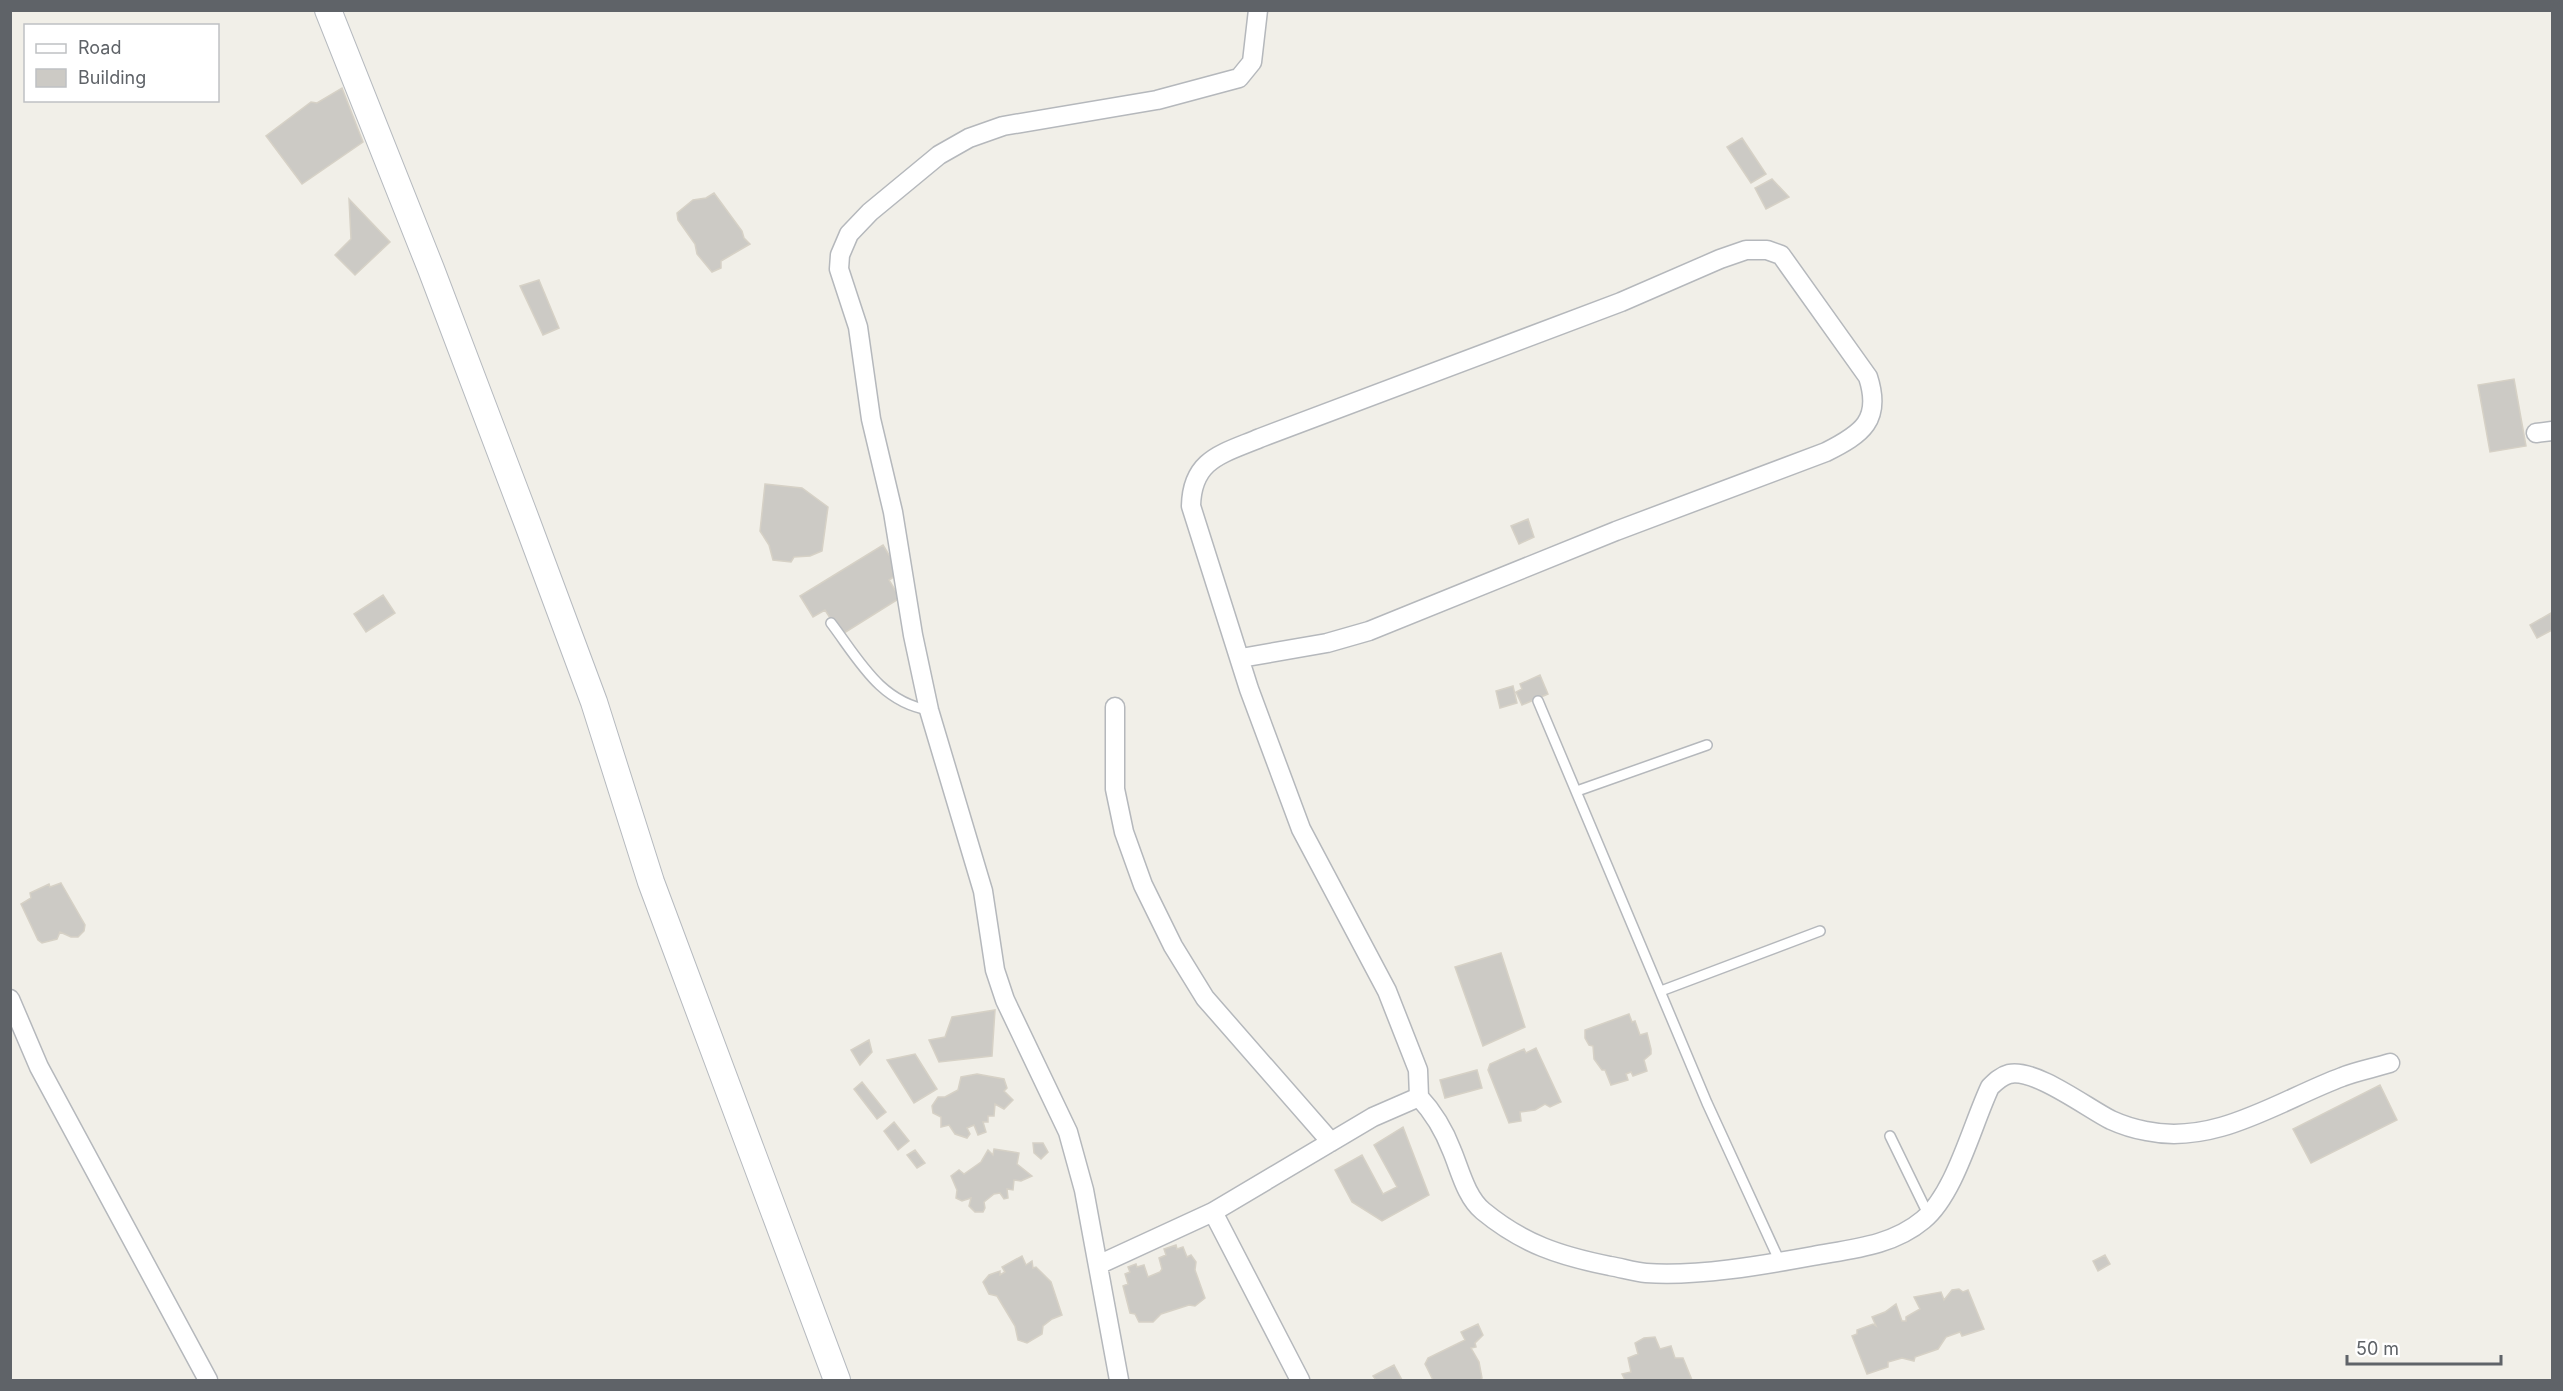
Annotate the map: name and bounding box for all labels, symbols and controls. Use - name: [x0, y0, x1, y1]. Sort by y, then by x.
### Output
- legend: [24, 24, 219, 102]
- text: Road: [78, 37, 121, 58]
- text: Building: [78, 67, 146, 88]
- scale bar: [2347, 1328, 2502, 1366]
- text: 50 m: [2356, 1338, 2399, 1359]

